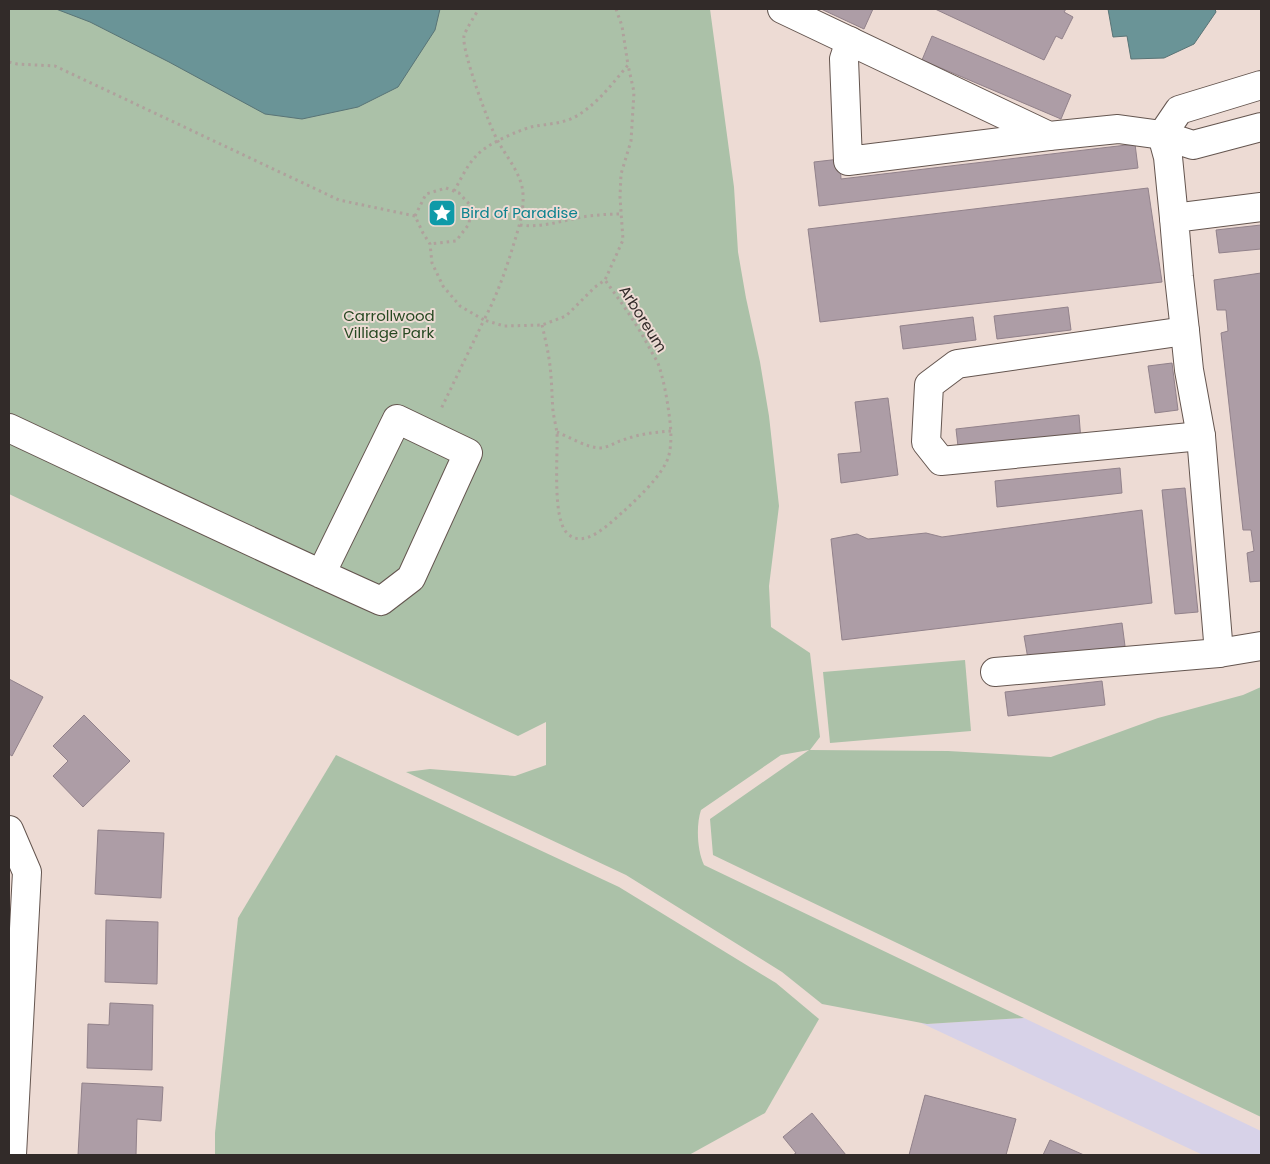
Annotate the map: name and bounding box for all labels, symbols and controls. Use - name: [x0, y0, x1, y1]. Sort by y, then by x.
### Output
- place icon: Bird of Paradise: [427, 198, 457, 228]
- place label: Bird of Paradise: [461, 202, 578, 223]
- street label: Arboreum: [615, 281, 672, 356]
- park label: Carrollwood Villiage Park: [343, 305, 435, 343]

